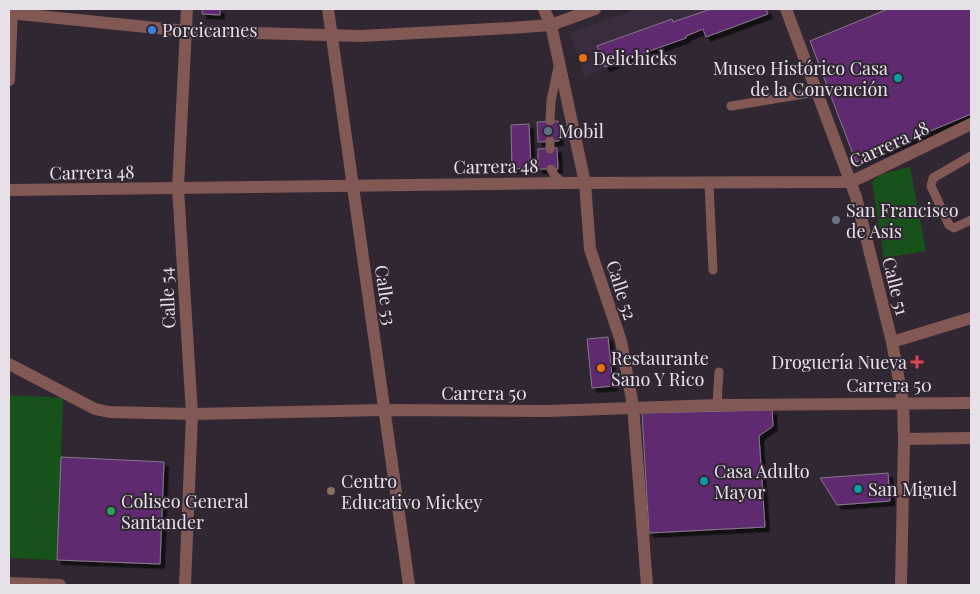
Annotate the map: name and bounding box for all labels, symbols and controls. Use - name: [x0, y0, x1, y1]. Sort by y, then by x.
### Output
- place label: Porcicarnes: [162, 18, 258, 42]
- marker: Porcicarnes: [146, 24, 158, 36]
- place label: Delichicks: [593, 46, 677, 70]
- marker: Delichicks: [577, 52, 589, 64]
- place label: Museo Histórico Casa de la Convención: [713, 56, 888, 101]
- marker: Museo Histórico Casa de la Convención: [892, 72, 904, 84]
- street label: Carrera 48: [845, 115, 933, 173]
- place label: Mobil: [558, 119, 604, 143]
- marker: Mobil: [542, 125, 554, 137]
- street label: Carrera 48: [453, 153, 539, 179]
- street label: Carrera 48: [49, 159, 135, 185]
- place label: San Francisco de Asis: [846, 198, 959, 243]
- marker: San Francisco de Asis: [830, 214, 842, 226]
- street label: Calle 51: [877, 254, 915, 318]
- street label: Calle 52: [601, 257, 643, 323]
- street label: Calle 53: [370, 263, 402, 327]
- street label: Calle 54: [153, 267, 181, 329]
- place label: Restaurante Sano Y Rico: [611, 346, 709, 391]
- place label: Droguería Nueva: [771, 350, 907, 374]
- marker: Droguería Nueva: [911, 356, 923, 368]
- marker: Restaurante Sano Y Rico: [595, 362, 607, 374]
- street label: Carrera 50: [846, 373, 932, 397]
- street label: Carrera 50: [441, 381, 527, 405]
- place label: Casa Adulto Mayor: [714, 459, 810, 504]
- place label: Centro Educativo Mickey: [341, 469, 482, 514]
- marker: Casa Adulto Mayor: [698, 475, 710, 487]
- place label: San Miguel: [868, 477, 957, 501]
- marker: San Miguel: [852, 483, 864, 495]
- marker: Centro Educativo Mickey: [325, 485, 337, 497]
- place label: Coliseo General Santander: [121, 489, 249, 534]
- marker: Coliseo General Santander: [105, 505, 117, 517]

